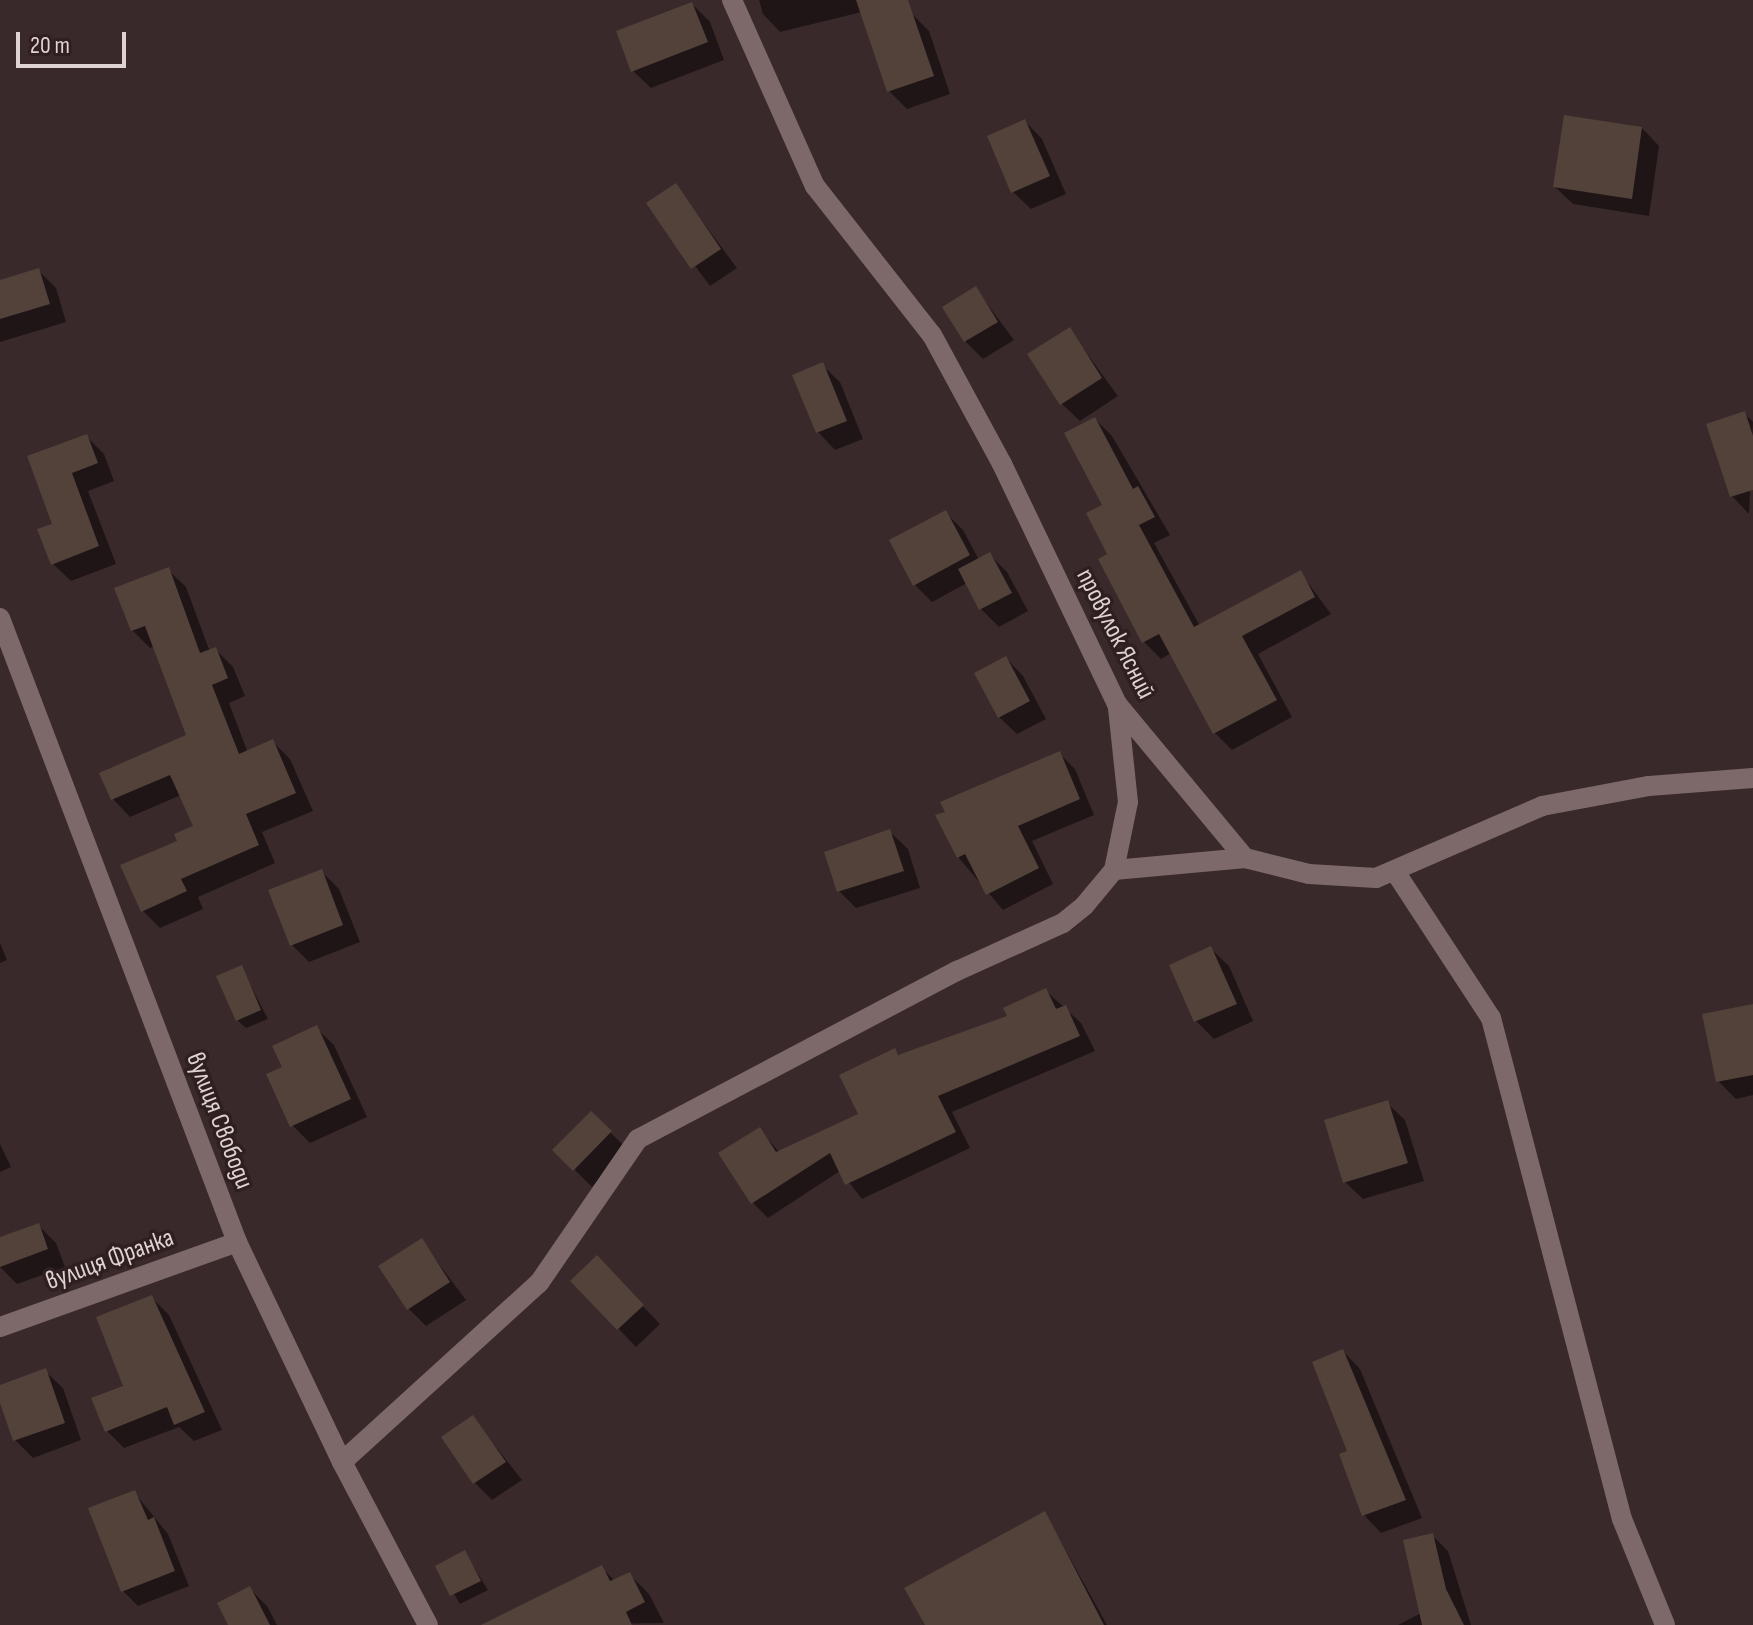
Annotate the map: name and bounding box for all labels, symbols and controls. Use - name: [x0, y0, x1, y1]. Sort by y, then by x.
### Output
- scale bar: [20, 16, 130, 66]
- text: 20 m: [30, 31, 70, 60]
- street label: провулок Ясний: [1069, 564, 1161, 704]
- street label: вулиця Свободи: [179, 1049, 259, 1193]
- street label: вулиця Франка: [42, 1222, 178, 1298]

